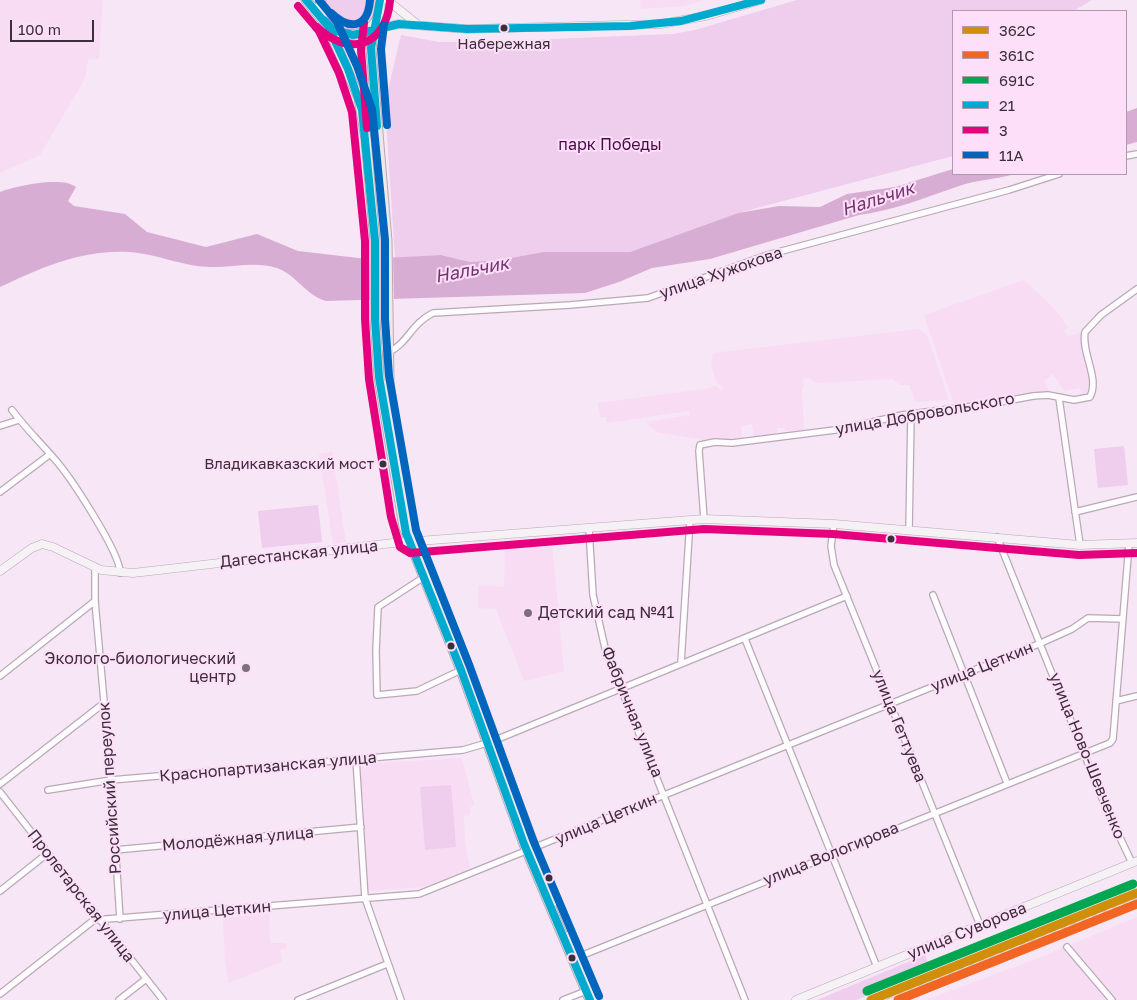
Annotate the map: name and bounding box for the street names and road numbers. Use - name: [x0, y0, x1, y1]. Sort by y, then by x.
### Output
- street label: улица Хужокова: [657, 243, 785, 303]
- street label: улица Добровольского: [834, 389, 1016, 439]
- street label: Дагестанская улица: [219, 536, 379, 572]
- street label: улица Цеткин: [928, 638, 1036, 696]
- street label: Фабричная улица: [597, 644, 667, 780]
- street label: улица Геттуева: [868, 667, 930, 785]
- street label: улица Ново-Шевченко: [1045, 670, 1129, 842]
- street label: Российский переулок: [94, 701, 126, 875]
- street label: Краснопартизанская улица: [159, 748, 377, 786]
- street label: улица Цеткин: [552, 789, 660, 849]
- street label: улица Вологирова: [760, 818, 902, 890]
- street label: Молодёжная улица: [161, 823, 315, 855]
- street label: Пролетарская улица: [23, 826, 139, 966]
- street label: улица Цеткин: [162, 897, 272, 925]
- street label: улица Суворова: [905, 898, 1029, 964]

